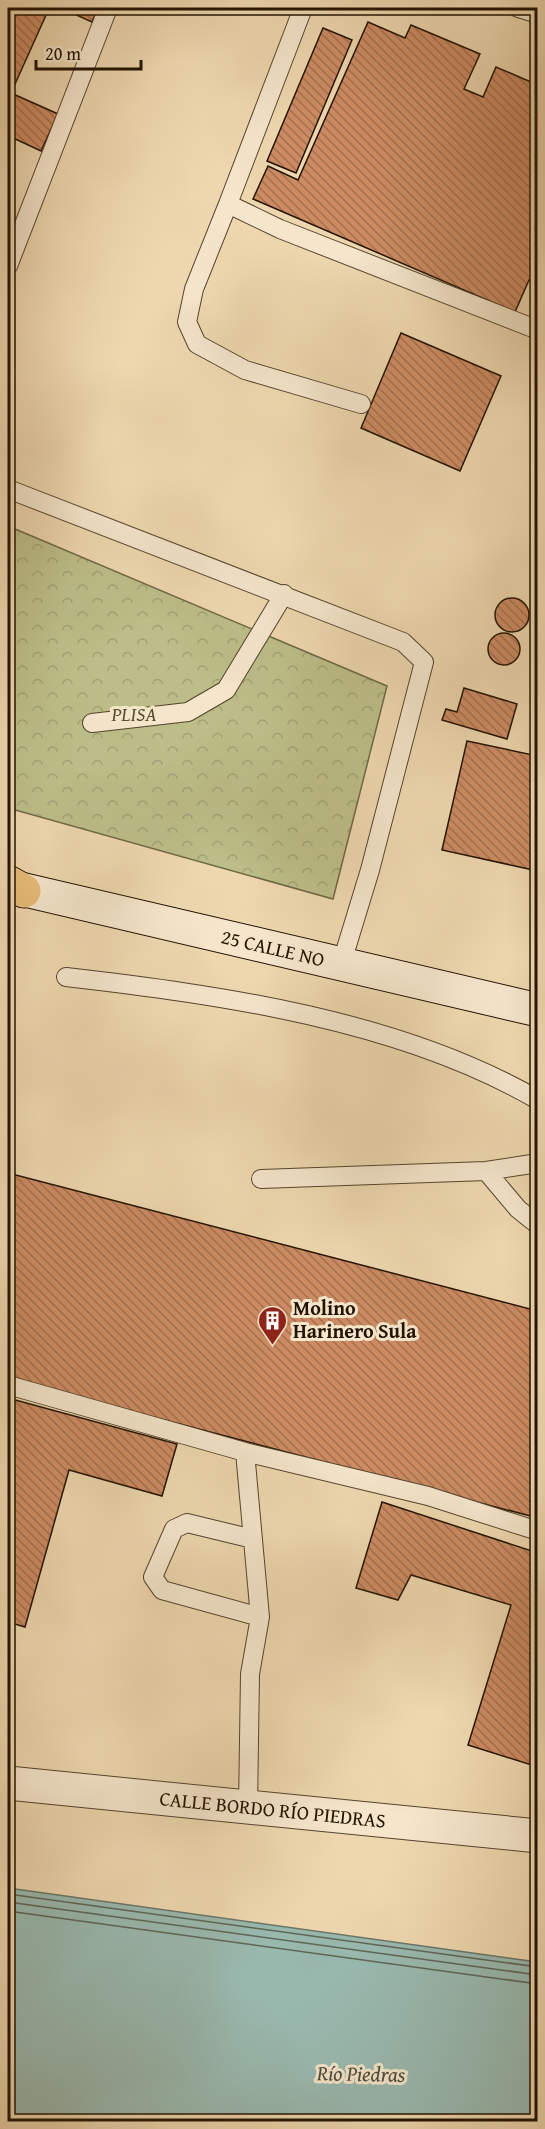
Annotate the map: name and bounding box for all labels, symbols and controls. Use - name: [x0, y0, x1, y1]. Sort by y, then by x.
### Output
- scale bar: [36, 33, 141, 71]
- text: 20 m: [45, 40, 81, 67]
- park label: PLISA: [110, 699, 157, 728]
- street label: 25 CALLE NO: [218, 921, 328, 974]
- place label: Molino Harinero Sula: [293, 1293, 417, 1345]
- building icon: Molino Harinero Sula: [256, 1304, 288, 1346]
- street label: CALLE BORDO RÍO PIEDRAS: [158, 1783, 387, 1835]
- water label: Río Piedras: [315, 2057, 406, 2090]

